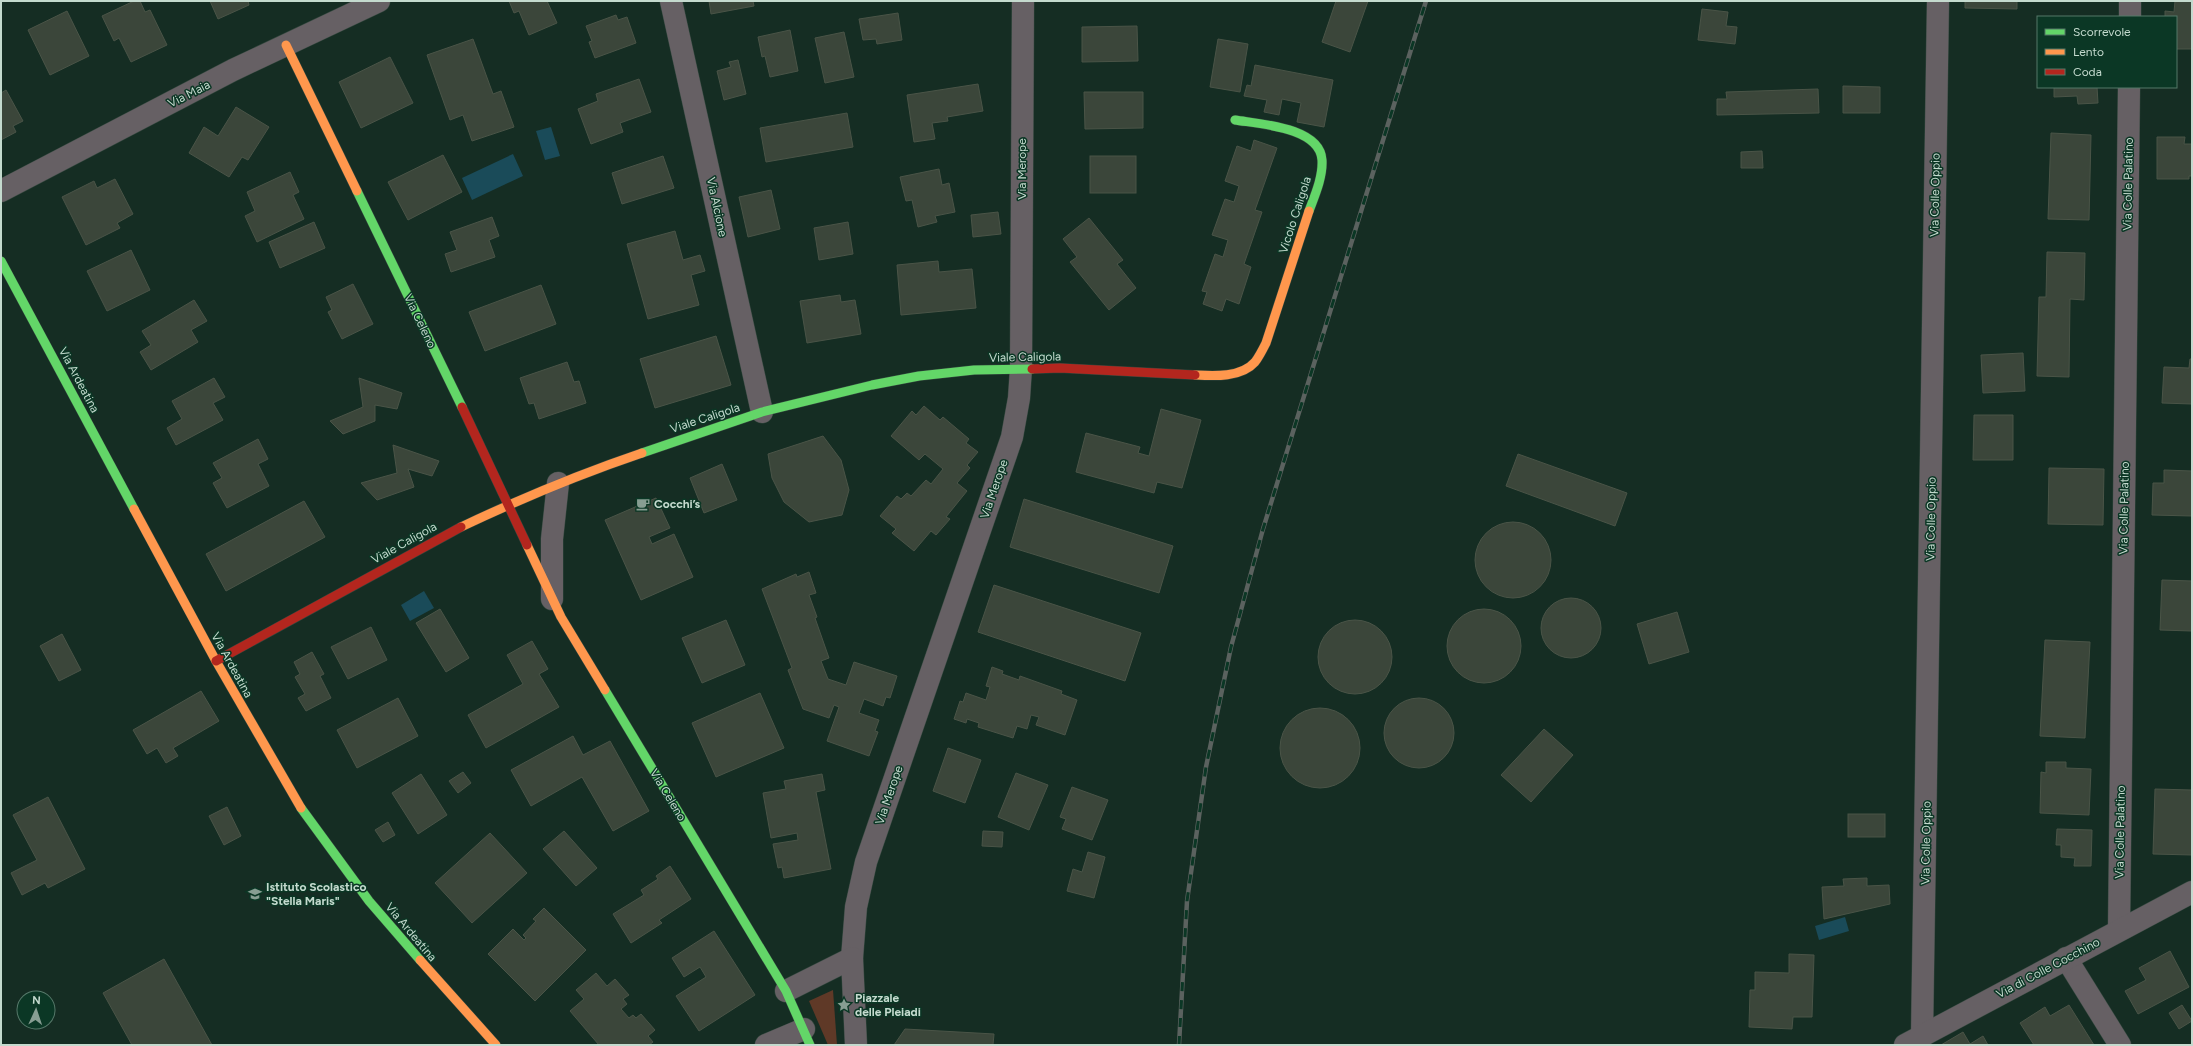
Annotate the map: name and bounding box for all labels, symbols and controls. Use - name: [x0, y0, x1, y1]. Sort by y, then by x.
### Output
- legend: [2037, 16, 2177, 88]
- text: Scorrevole: [2073, 25, 2131, 39]
- text: Lento: [2073, 45, 2104, 59]
- text: Coda: [2073, 65, 2102, 79]
- street label: Via Maia: [166, 77, 212, 111]
- street label: Via Colle Palatino: [2120, 137, 2136, 231]
- street label: Via Merope: [1015, 138, 1029, 200]
- street label: Via Colle Oppio: [1927, 153, 1943, 237]
- street label: Vicolo Caligola: [1276, 175, 1314, 255]
- street label: Via Alcione: [704, 176, 730, 238]
- street label: Via Celeno: [401, 292, 439, 350]
- street label: Via Ardeatina: [56, 345, 102, 415]
- street label: Viale Caligola: [989, 349, 1061, 365]
- street label: Viale Caligola: [668, 400, 742, 436]
- street label: Via Merope: [977, 457, 1011, 520]
- street label: Via Colle Palatino: [2116, 461, 2132, 555]
- street label: Via Colle Oppio: [1923, 477, 1939, 561]
- cafe icon: Cocchi’s: [635, 496, 651, 512]
- place label: Cocchi’s: [654, 497, 700, 511]
- street label: Viale Caligola: [369, 519, 439, 567]
- street label: Via Ardeatina: [208, 630, 256, 700]
- street label: Via Merope: [872, 763, 906, 826]
- street label: Via Celeno: [647, 766, 689, 824]
- street label: Via Colle Palatino: [2112, 785, 2128, 879]
- street label: Via Colle Oppio: [1918, 801, 1934, 885]
- place label: Istituto Scolastico "Stella Maris": [266, 880, 366, 908]
- school or university icon: Istituto Scolastico "Stella Maris": [247, 886, 263, 902]
- street label: Via Ardeatina: [382, 900, 440, 964]
- street label: Via di Colle Cocchino: [1994, 935, 2102, 1001]
- north arrow: [16, 990, 56, 1030]
- place label: Piazzale delle Pleiadi: [855, 991, 921, 1019]
- text: N: [32, 994, 41, 1007]
- place icon: Piazzale delle Pleiadi: [836, 997, 852, 1013]

